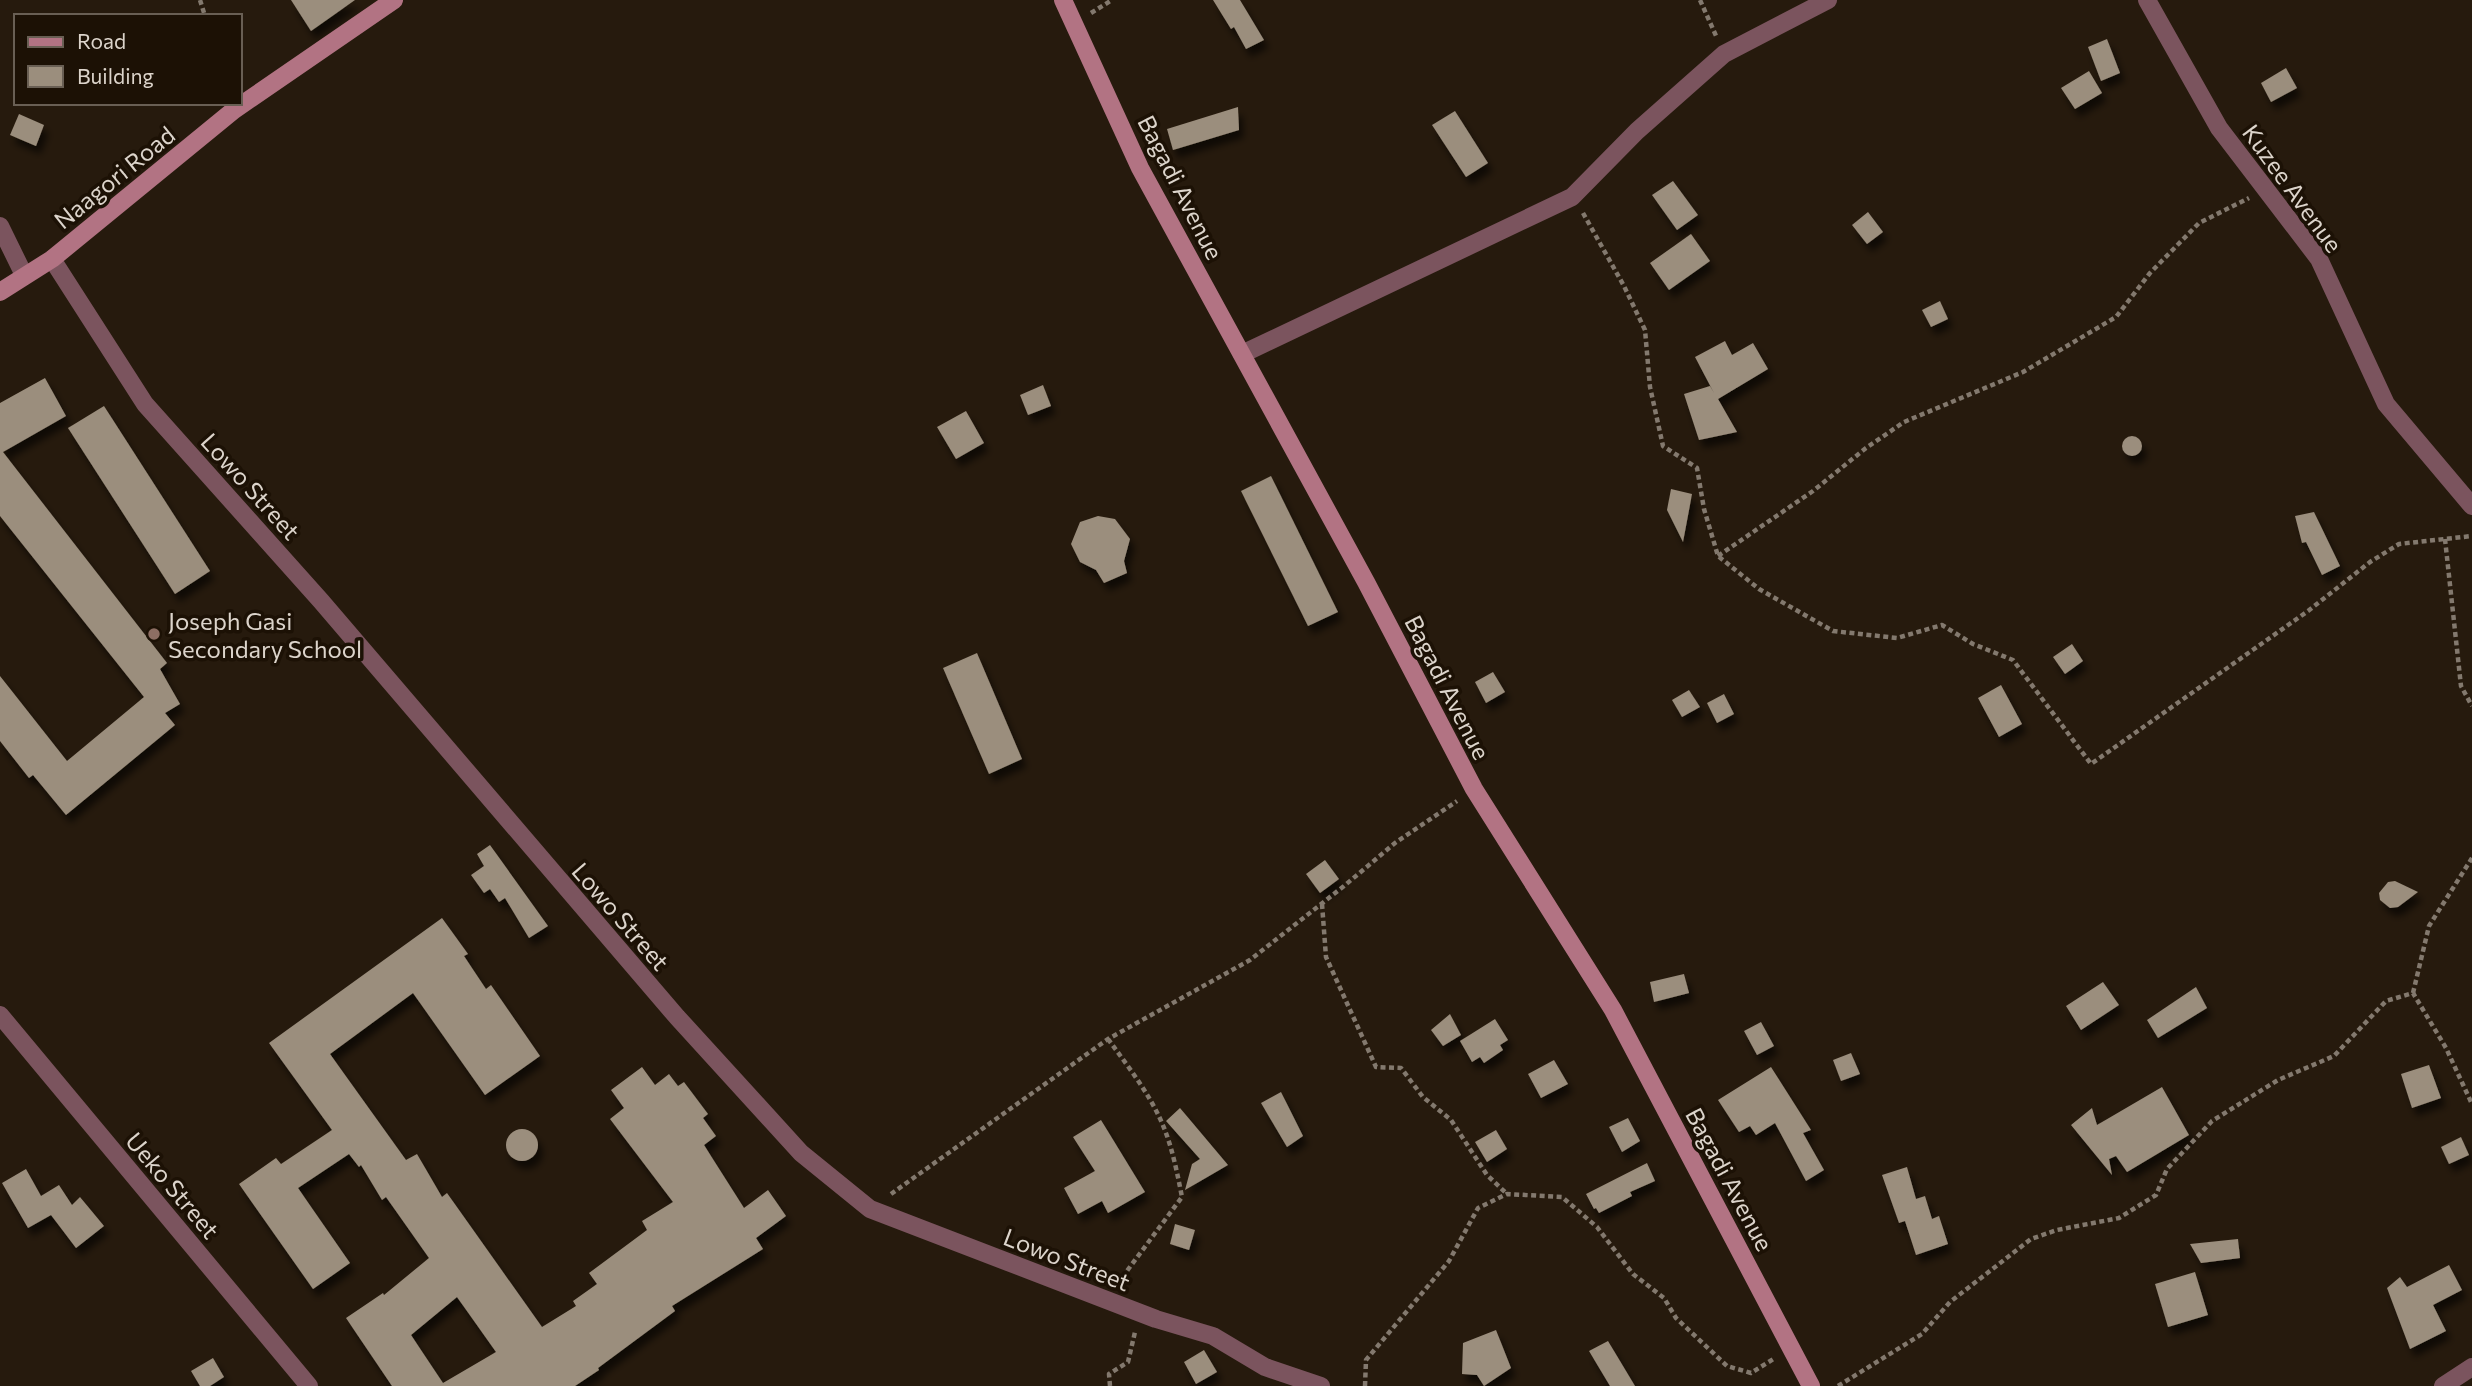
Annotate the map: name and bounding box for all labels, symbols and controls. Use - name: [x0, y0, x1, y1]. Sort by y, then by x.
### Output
- legend: [14, 14, 242, 105]
- text: Road: [77, 28, 126, 53]
- text: Building: [77, 63, 154, 88]
- street label: Bagadi Avenue: [1132, 110, 1230, 264]
- street label: Kuzee Avenue: [2237, 118, 2349, 258]
- street label: Naagori Road: [48, 120, 180, 234]
- street label: Lowo Street: [196, 427, 306, 545]
- place label: Joseph Gasi Secondary School: [168, 606, 362, 663]
- street label: Bagadi Avenue: [1399, 610, 1497, 764]
- marker: Joseph Gasi Secondary School: [146, 626, 162, 642]
- street label: Lowo Street: [566, 856, 676, 976]
- street label: Bagadi Avenue: [1680, 1102, 1780, 1256]
- street label: Ueko Street: [120, 1126, 226, 1244]
- street label: Lowo Street: [1000, 1222, 1135, 1296]

